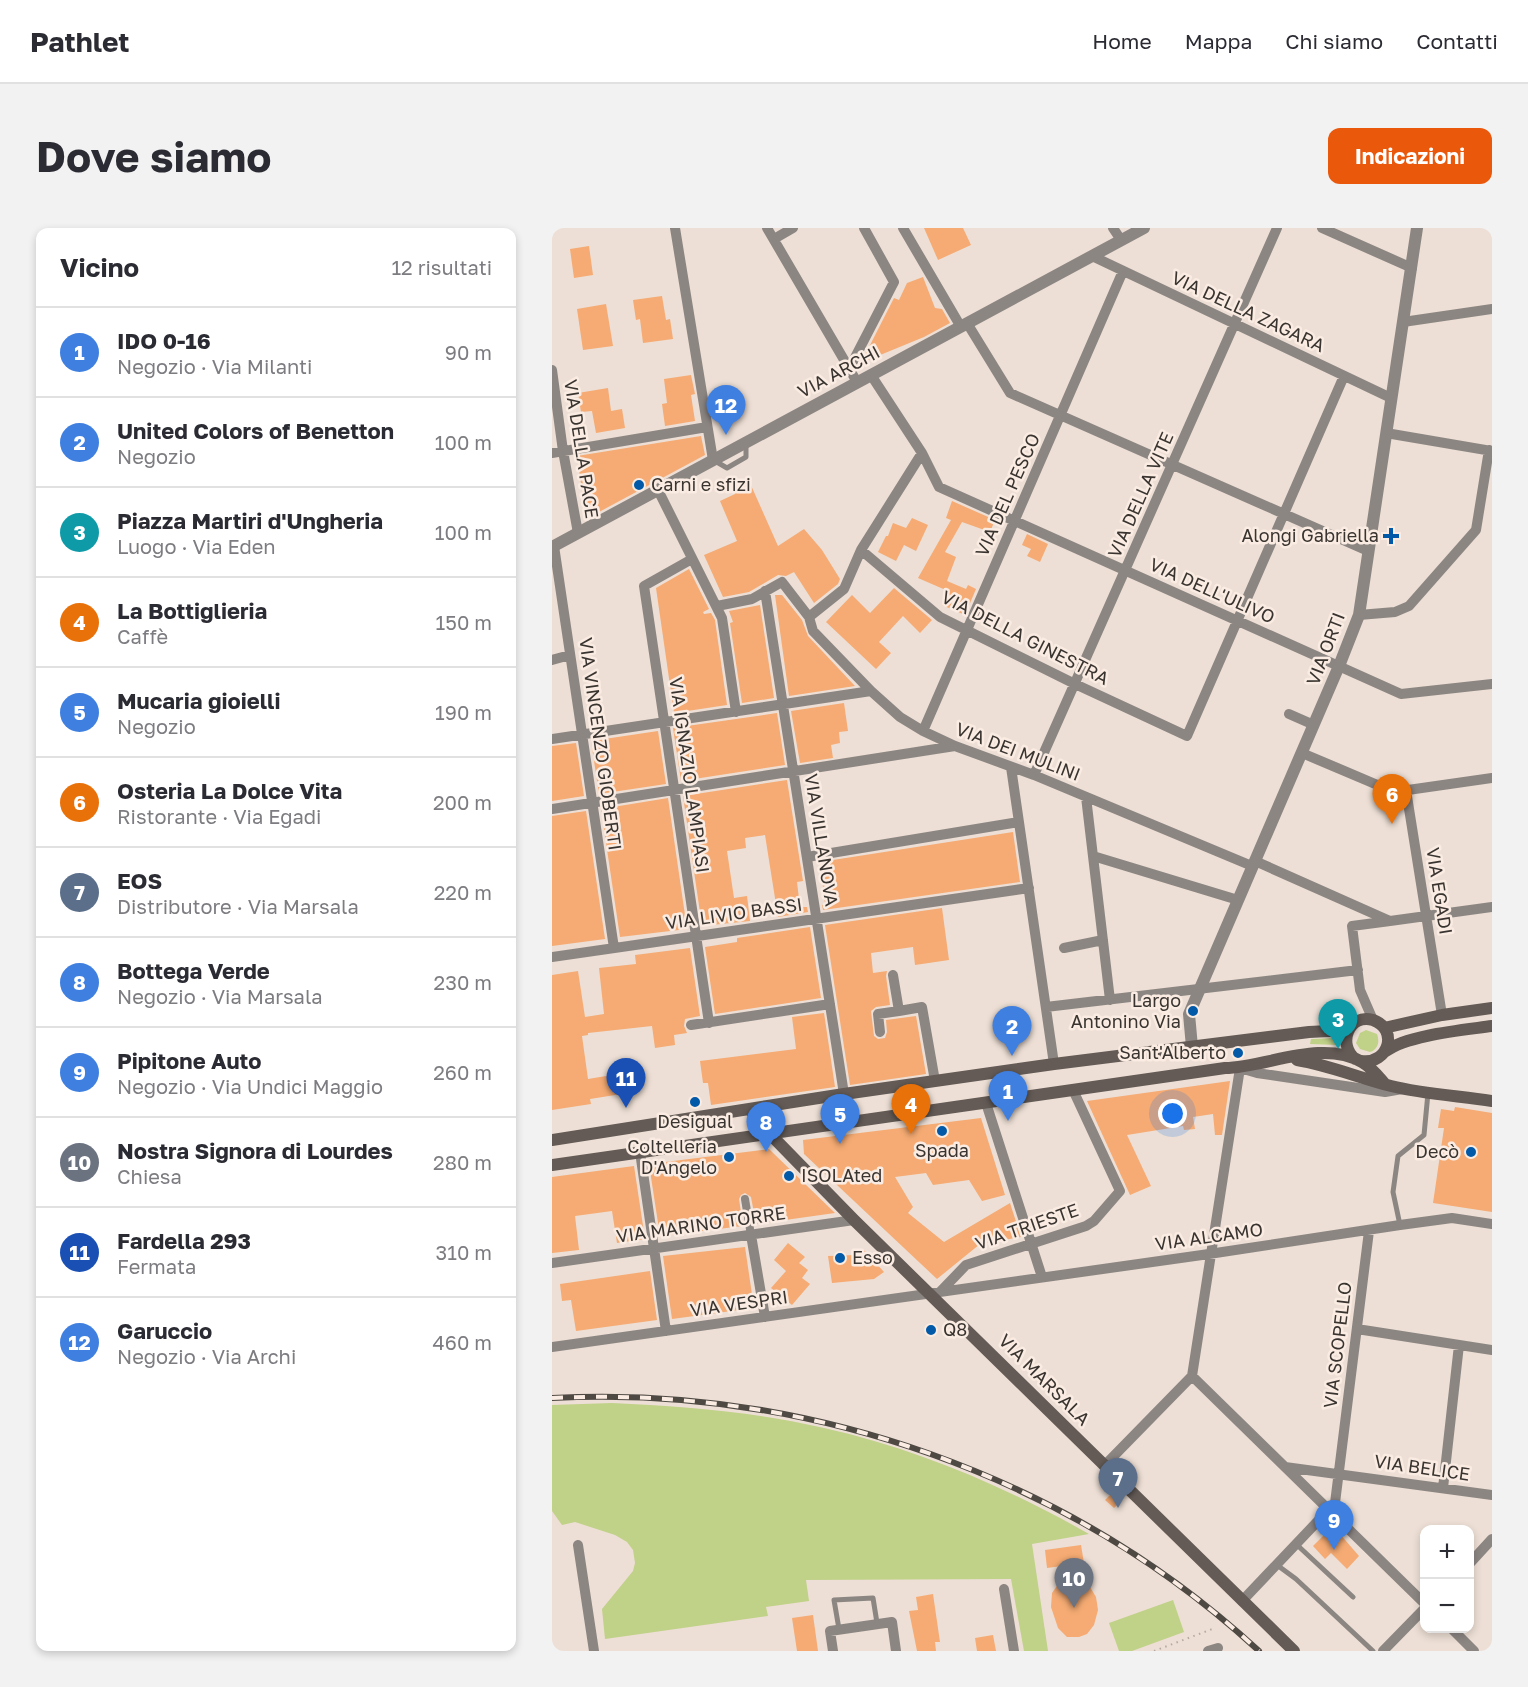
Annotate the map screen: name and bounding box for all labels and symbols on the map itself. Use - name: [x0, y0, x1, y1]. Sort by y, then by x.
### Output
- street label: VIA DELLA ZAGARA: [1168, 266, 1329, 356]
- street label: VIA ARCHI: [794, 340, 883, 402]
- street label: VIA DELLA PACE: [560, 378, 604, 520]
- pin: 12: [706, 386, 746, 435]
- street label: VIA DELLA VITE: [1103, 428, 1178, 561]
- street label: VIA DEL PESCO: [970, 430, 1044, 560]
- place label: Carni e sfizi: [651, 473, 751, 495]
- marker: Carni e sfizi: [632, 478, 646, 492]
- place label: Alongi Gabriella: [1242, 524, 1379, 546]
- marker: Alongi Gabriella: [1384, 529, 1398, 543]
- street label: VIA DELL'ULIVO: [1146, 553, 1278, 628]
- street label: VIA DELLA GINESTRA: [938, 585, 1113, 689]
- street label: VIA ORTI: [1301, 609, 1349, 688]
- street label: VIA VINCENZO GIOBERTI: [575, 636, 627, 852]
- street label: VIA IGNAZIO LAMPIASI: [665, 676, 715, 874]
- street label: VIA DEI MULINI: [953, 717, 1084, 785]
- street label: VIA VILLANOVA: [801, 772, 843, 908]
- pin: 6: [1372, 774, 1412, 824]
- street label: VIA EGADI: [1422, 846, 1458, 936]
- street label: VIA LIVIO BASSI: [664, 893, 804, 934]
- place label: Largo Antonino Via: [1071, 989, 1181, 1032]
- pin: 3: [1318, 1000, 1358, 1049]
- marker: Largo Antonino Via: [1186, 1004, 1200, 1018]
- pin: 2: [992, 1006, 1032, 1056]
- place label: Sant'Alberto: [1119, 1041, 1226, 1063]
- marker: Sant'Alberto: [1231, 1046, 1245, 1060]
- pin: 11: [606, 1058, 646, 1108]
- pin: 1: [988, 1072, 1028, 1121]
- pin: 4: [892, 1084, 930, 1134]
- pin: 5: [820, 1094, 860, 1144]
- marker: Desigual: [688, 1095, 702, 1109]
- your location: [1158, 1099, 1187, 1128]
- pin: 8: [746, 1102, 786, 1152]
- place label: Desigual: [657, 1110, 733, 1132]
- marker: Spada: [935, 1124, 949, 1138]
- place label: Coltelleria D'Angelo: [627, 1135, 717, 1178]
- place label: Spada: [915, 1139, 969, 1161]
- place label: Decò: [1415, 1140, 1459, 1162]
- marker: Decò: [1464, 1145, 1478, 1159]
- marker: Coltelleria D'Angelo: [722, 1150, 736, 1164]
- place label: ISOLAted: [801, 1164, 882, 1186]
- marker: ISOLAted: [782, 1169, 796, 1183]
- street label: VIA TRIESTE: [972, 1198, 1081, 1254]
- street label: VIA MARINO TORRE: [615, 1201, 787, 1247]
- street label: VIA ALCAMO: [1154, 1218, 1264, 1254]
- place label: Esso: [852, 1246, 893, 1268]
- marker: Esso: [833, 1251, 847, 1265]
- street label: VIA SCOPELLO: [1318, 1280, 1356, 1409]
- street label: VIA VESPRI: [689, 1285, 789, 1321]
- place label: Q8: [943, 1318, 967, 1340]
- marker: Q8: [924, 1323, 938, 1337]
- street label: VIA MARSALA: [994, 1329, 1095, 1430]
- street label: VIA BELICE: [1373, 1449, 1471, 1485]
- pin: 7: [1098, 1458, 1138, 1508]
- pin: 9: [1314, 1500, 1354, 1550]
- pin: 10: [1054, 1558, 1094, 1608]

